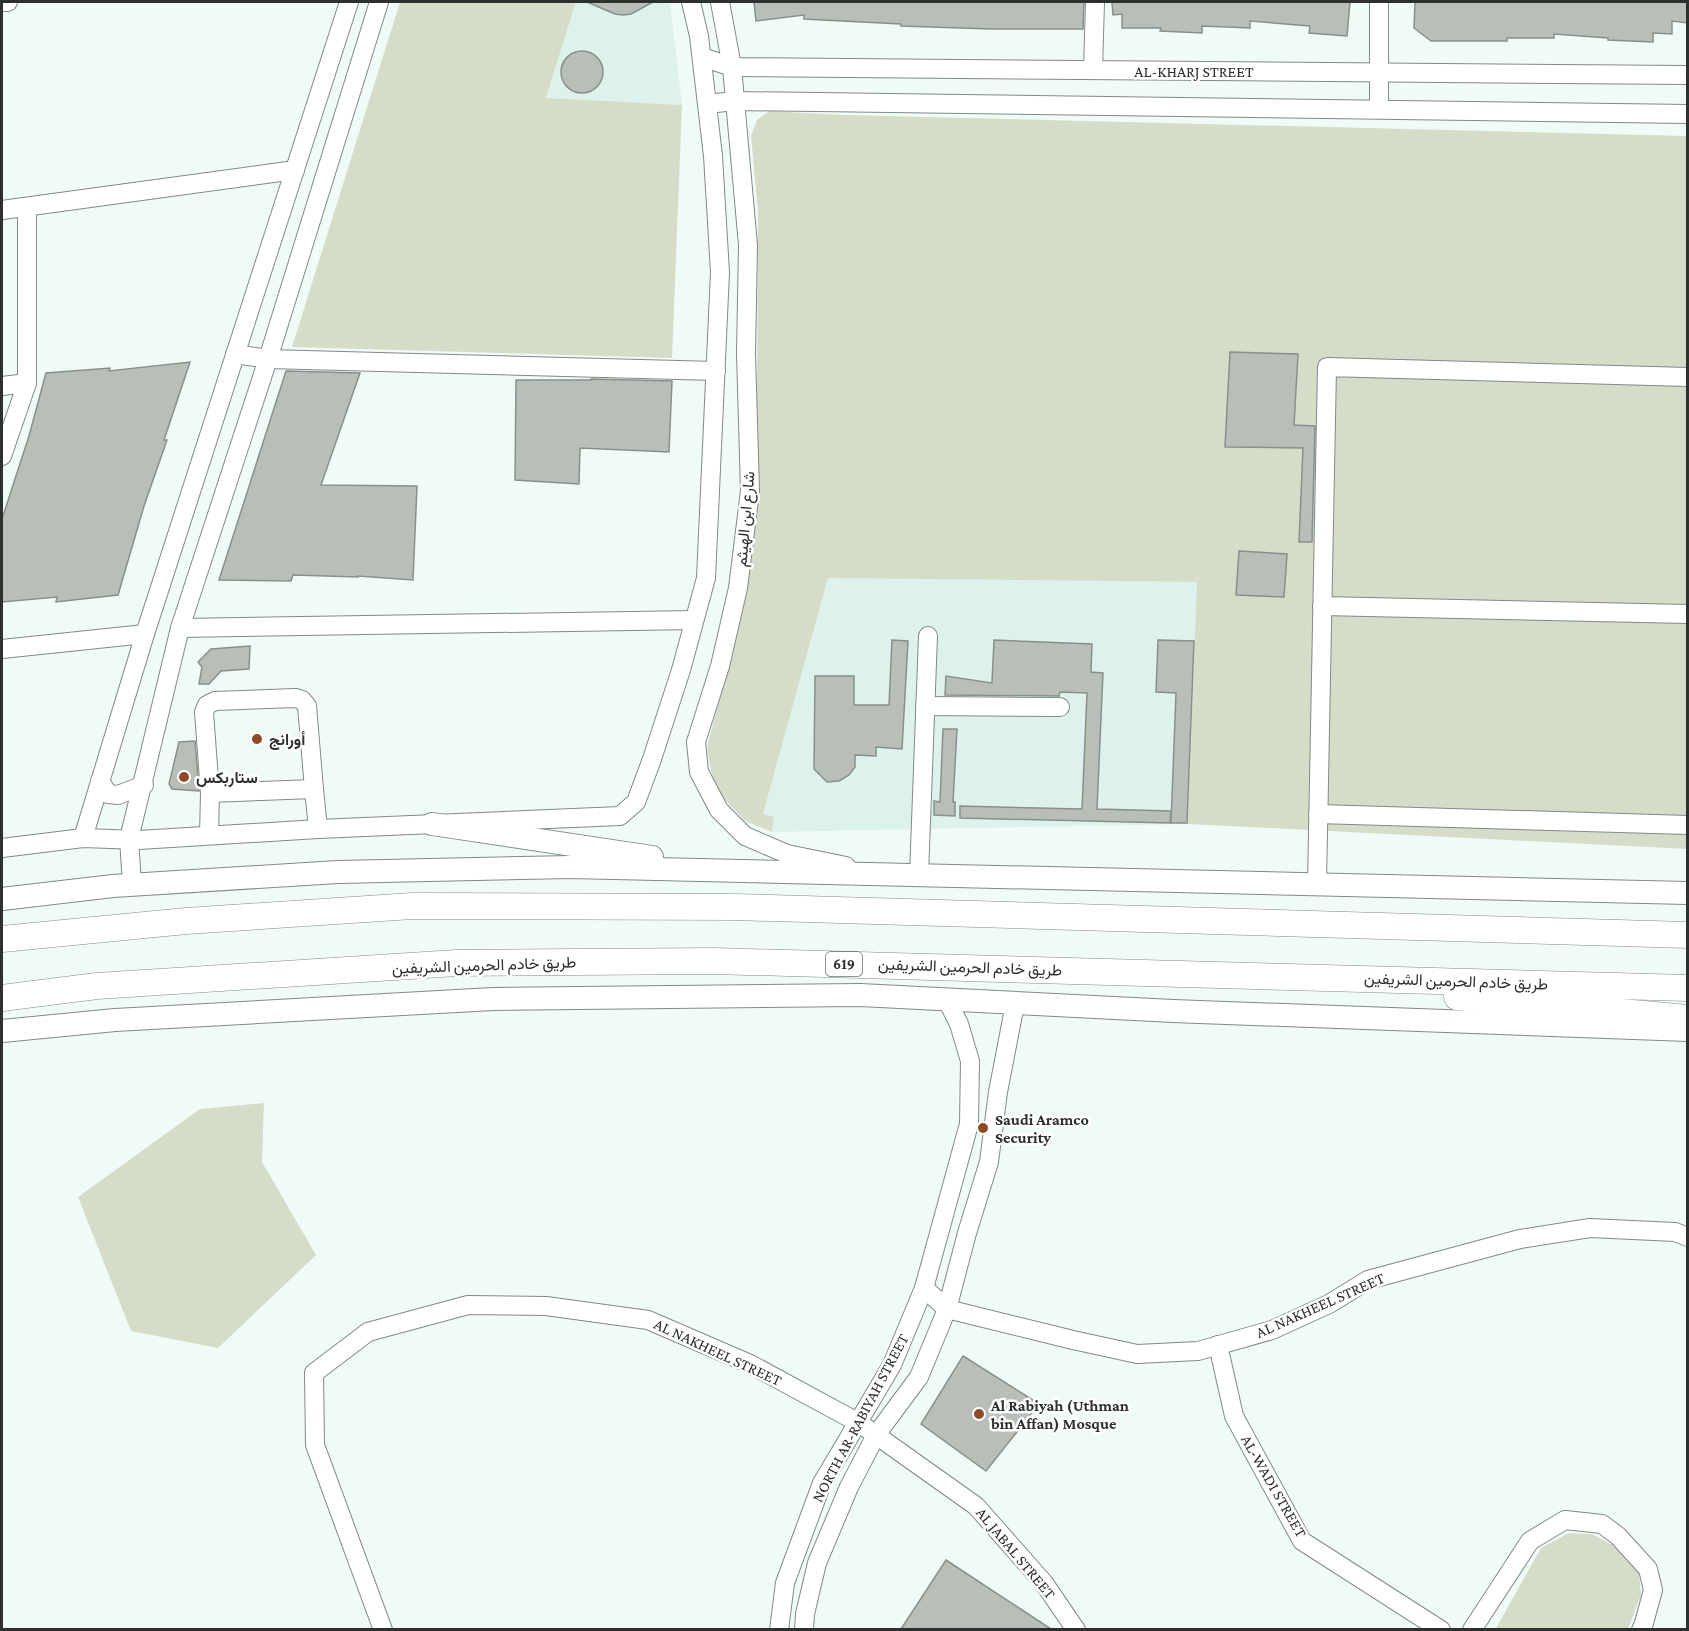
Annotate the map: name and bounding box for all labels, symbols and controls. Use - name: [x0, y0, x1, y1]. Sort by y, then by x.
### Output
- street label: AL-KHARJ STREET: [1134, 63, 1254, 81]
- street label: شارع ابن الهيثم: [732, 470, 761, 568]
- place label: أورانج: [269, 731, 305, 751]
- marker: أورانج: [250, 732, 264, 746]
- place label: ستاربكس: [196, 769, 258, 788]
- marker: ستاربكس: [177, 770, 191, 784]
- road number: 619: [826, 952, 862, 976]
- street label: طريق خادم الحرمين الشريفين: [392, 953, 577, 979]
- street label: طريق خادم الحرمين الشريفين: [877, 955, 1062, 981]
- street label: طريق خادم الحرمين الشريفين: [1363, 969, 1548, 995]
- place label: Saudi Aramco Security: [995, 1111, 1089, 1146]
- marker: Saudi Aramco Security: [976, 1121, 990, 1135]
- street label: AL NAKHEEL STREET: [1253, 1269, 1387, 1341]
- street label: AL NAKHEEL STREET: [652, 1315, 785, 1389]
- street label: NORTH AR-RABIYAH STREET: [808, 1331, 912, 1505]
- place label: Al Rabiyah (Uthman bin Affan) Mosque: [990, 1397, 1129, 1433]
- marker: Al Rabiyah (Uthman bin Affan) Mosque: [972, 1407, 986, 1421]
- street label: AL-WADI STREET: [1238, 1432, 1310, 1540]
- street label: AL JABAL STREET: [972, 1504, 1059, 1603]

